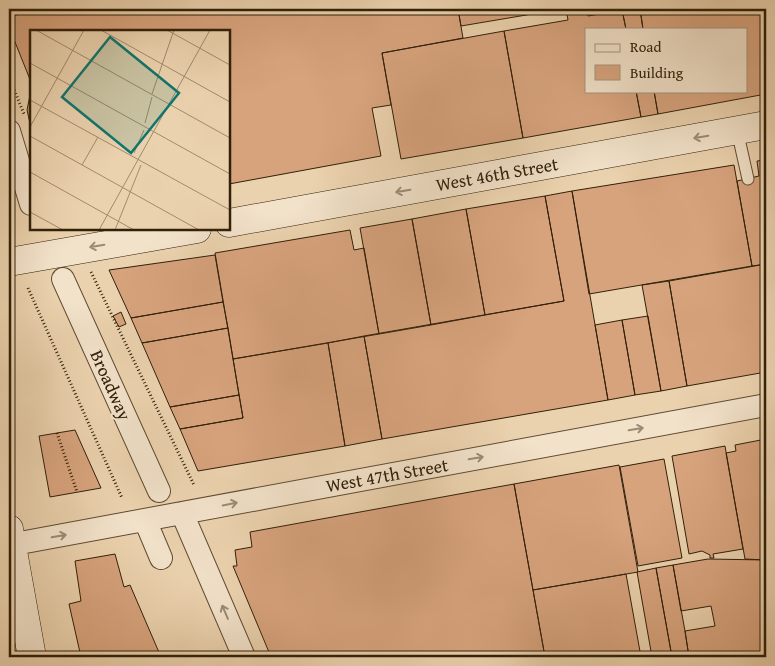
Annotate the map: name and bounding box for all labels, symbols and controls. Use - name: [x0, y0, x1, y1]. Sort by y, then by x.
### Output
- legend: [585, 28, 748, 92]
- inset map: [30, 30, 230, 230]
- text: Road: [630, 36, 661, 57]
- text: Building: [630, 62, 684, 83]
- one-way arrow: [693, 132, 709, 142]
- street label: West 46th Street: [434, 150, 561, 198]
- one-way arrow: [396, 187, 412, 197]
- one-way arrow: [90, 241, 106, 251]
- street label: Broadway: [83, 345, 139, 425]
- one-way arrow: [627, 424, 643, 434]
- street label: West 47th Street: [324, 451, 451, 499]
- one-way arrow: [467, 453, 483, 463]
- one-way arrow: [222, 498, 238, 508]
- one-way arrow: [51, 530, 67, 540]
- one-way arrow: [220, 605, 229, 620]

